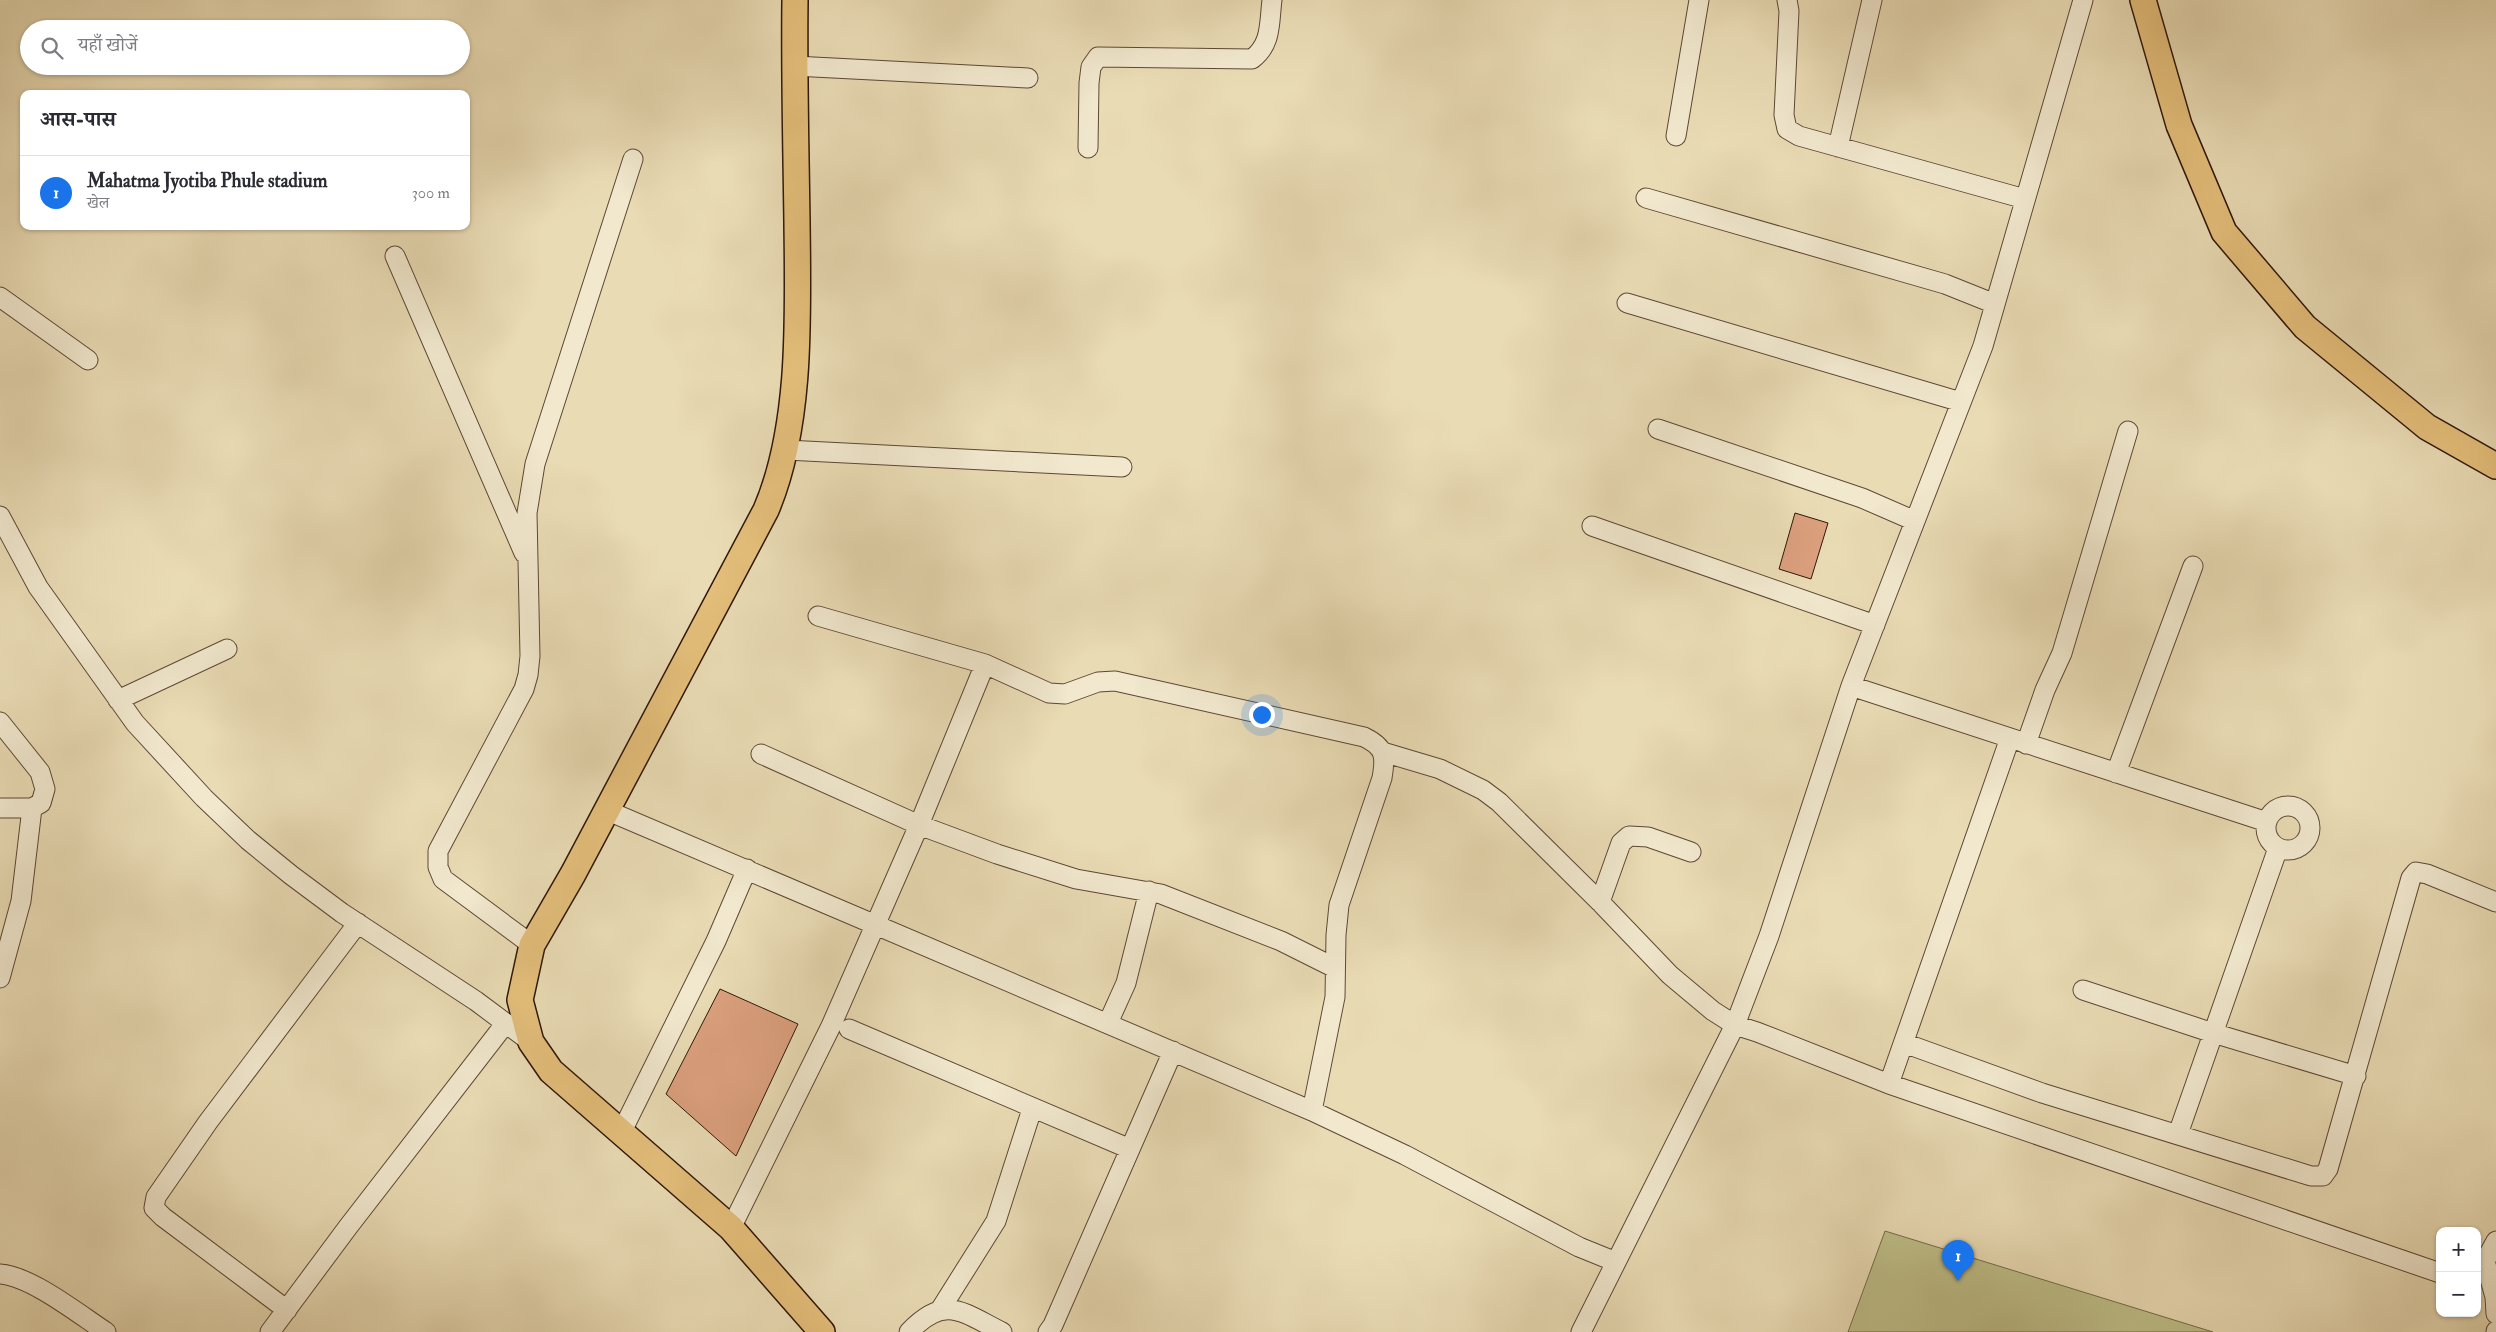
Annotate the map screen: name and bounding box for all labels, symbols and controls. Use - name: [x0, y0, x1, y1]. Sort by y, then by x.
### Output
- search box: [20, 20, 470, 75]
- text: यहाँ खोजें: [78, 33, 138, 57]
- icon: search: [38, 34, 66, 62]
- text: आस-पास: [40, 106, 116, 133]
- text: Mahatma Jyotiba Phule stadium: [87, 169, 327, 193]
- text: 1: [53, 183, 59, 203]
- text: 300 m: [412, 183, 450, 203]
- text: खेल: [87, 193, 109, 213]
- your location: [1249, 702, 1275, 728]
- map controls: [2436, 1227, 2481, 1317]
- button: +: [2436, 1227, 2481, 1272]
- pin: 1: [1942, 1240, 1974, 1281]
- button: −: [2436, 1272, 2481, 1317]

